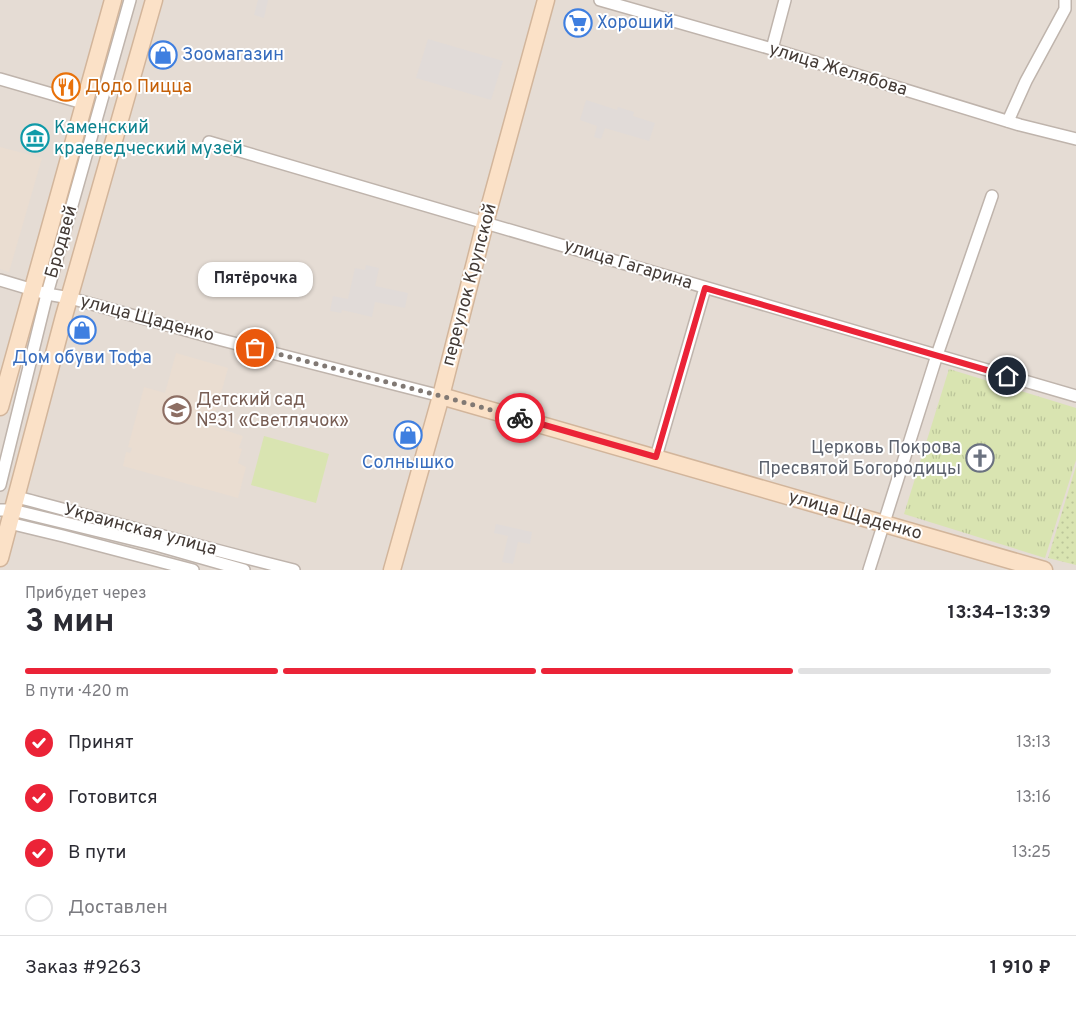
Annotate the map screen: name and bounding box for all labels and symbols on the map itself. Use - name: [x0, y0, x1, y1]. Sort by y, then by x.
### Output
- supermarket icon: Хороший: [563, 8, 593, 38]
- place label: Хороший: [597, 12, 674, 35]
- street label: улица Желябова: [766, 38, 910, 102]
- shop icon: Зоомагазин: [148, 40, 178, 70]
- place label: Зоомагазин: [182, 44, 284, 67]
- restaurant icon: Додо Пицца: [51, 72, 81, 102]
- place label: Додо Пицца: [85, 76, 192, 99]
- place label: Каменский краеведческий музей: [54, 117, 243, 161]
- museum icon: Каменский краеведческий музей: [20, 123, 50, 153]
- street label: переулок Крупской: [437, 201, 503, 369]
- street label: Бродвей: [41, 203, 83, 281]
- street label: улица Гагарина: [561, 235, 695, 295]
- callout: Пятёрочка: [198, 263, 312, 298]
- street label: улица Щаденко: [77, 290, 217, 348]
- shop icon: Дом обуви Тофа: [67, 315, 97, 345]
- pin: [234, 327, 276, 369]
- place label: Дом обуви Тофа: [12, 347, 152, 370]
- pin: [986, 355, 1028, 397]
- place label: Детский сад №31 «Светлячок»: [196, 389, 349, 433]
- courier: [495, 393, 545, 443]
- school or university icon: Детский сад №31 «Светлячок»: [162, 395, 192, 425]
- shop icon: Солнышко: [393, 420, 423, 450]
- place label: Церковь Покрова Пресвятой Богородицы: [758, 437, 961, 481]
- church icon: Церковь Покрова Пресвятой Богородицы: [965, 443, 995, 473]
- place label: Солнышко: [362, 452, 454, 475]
- street label: улица Щаденко: [785, 486, 925, 546]
- street label: Украинская улица: [61, 498, 219, 562]

